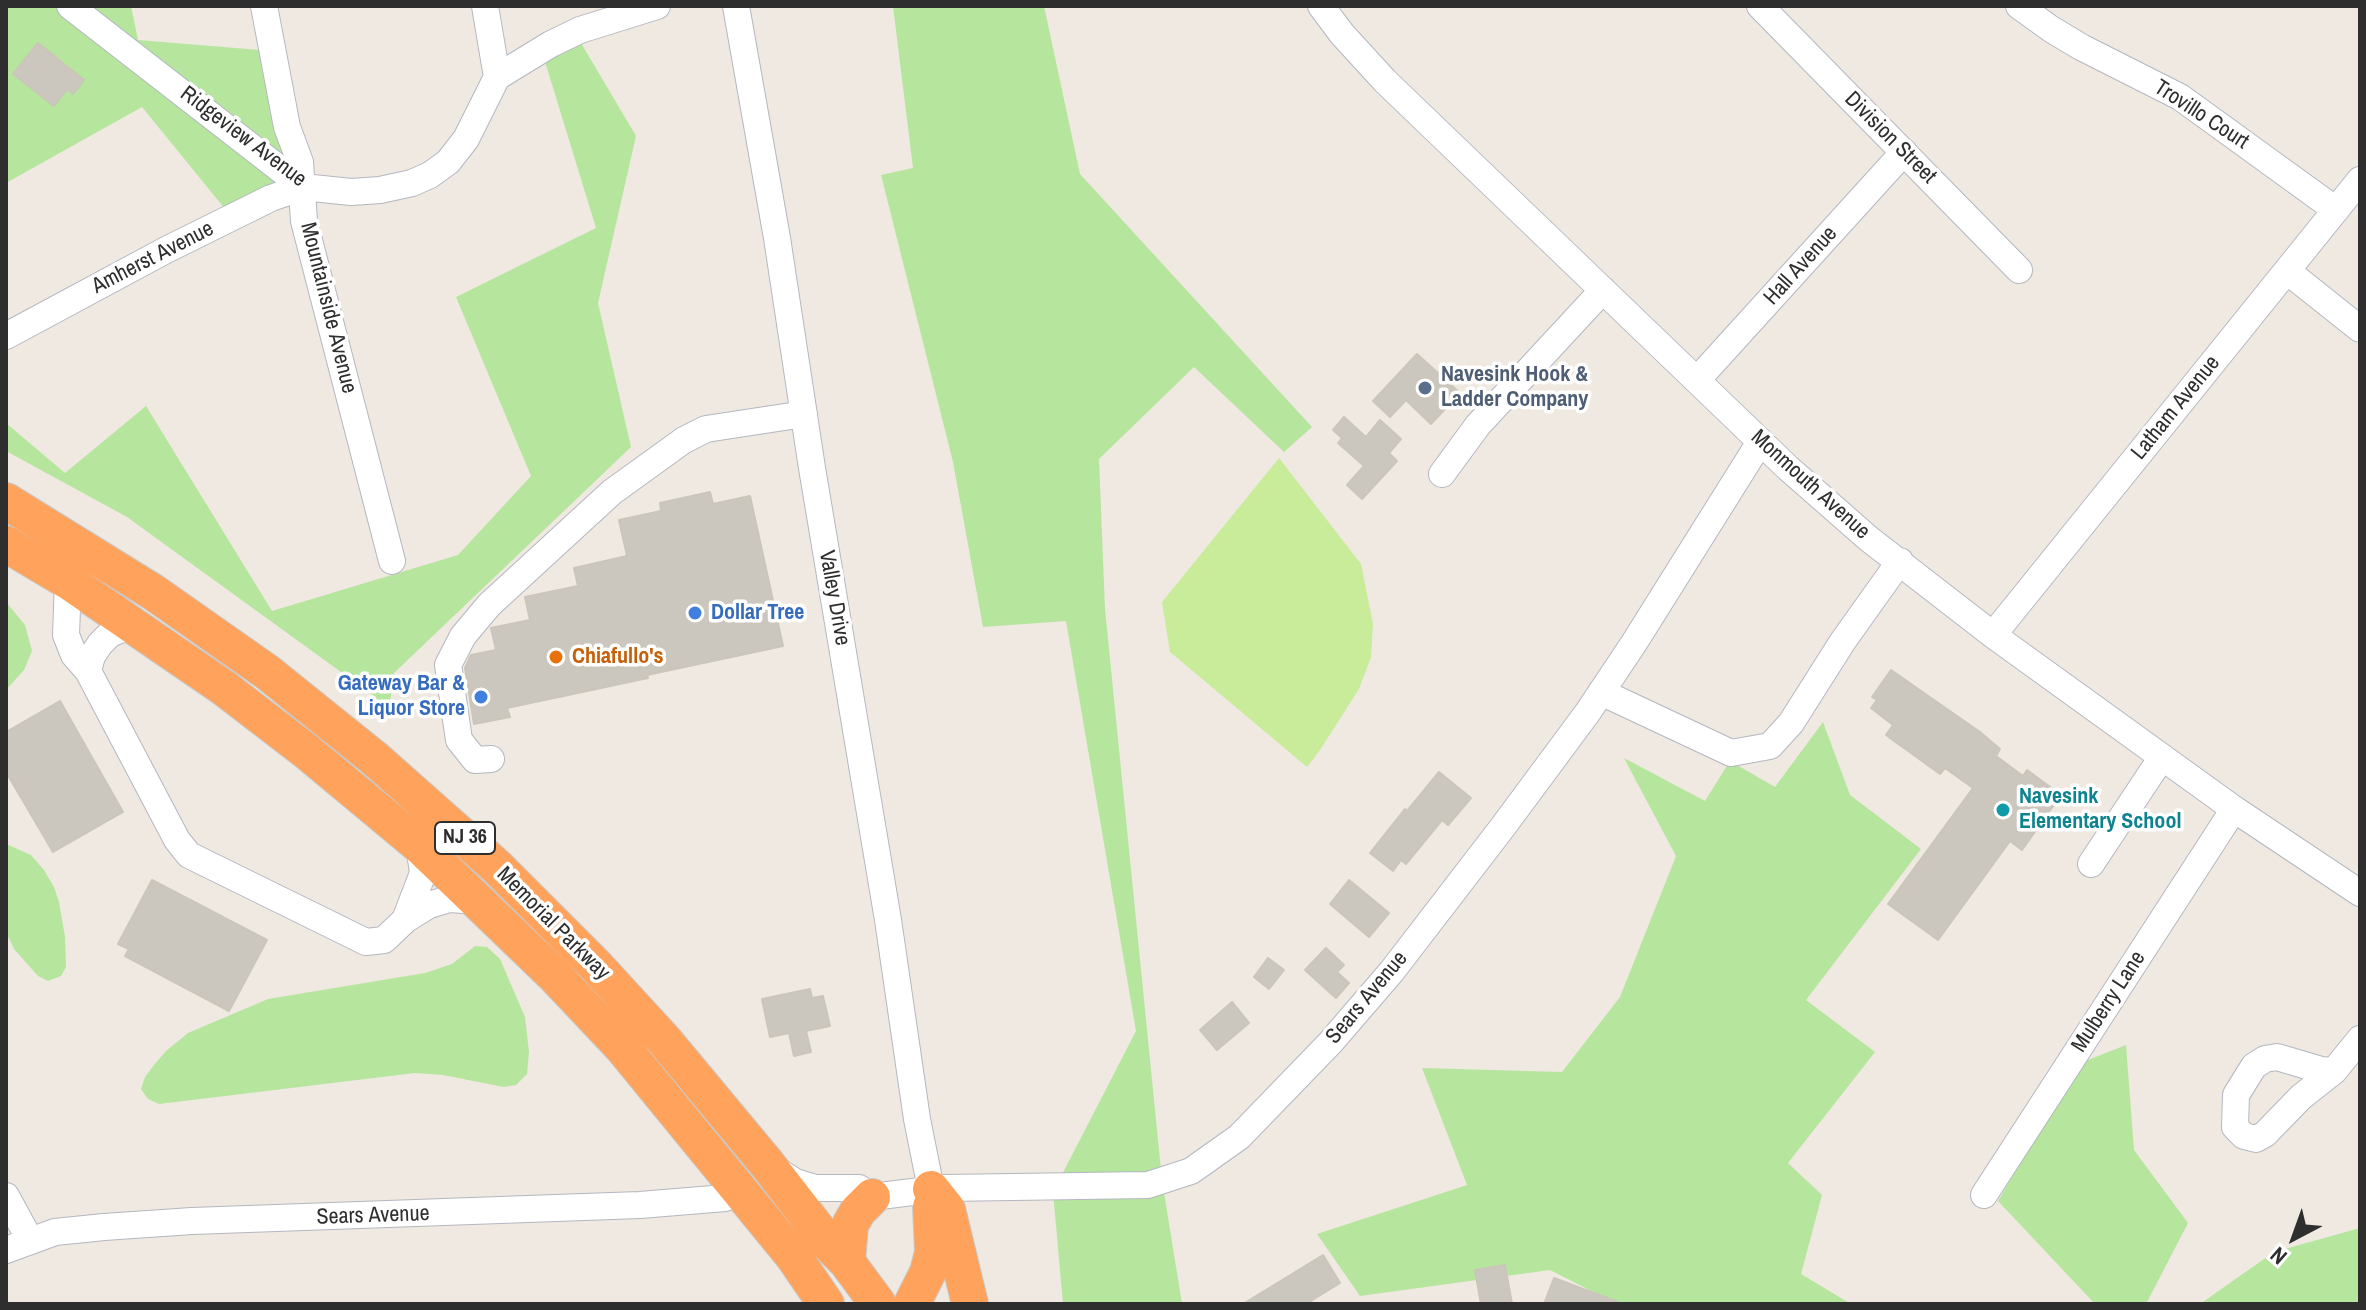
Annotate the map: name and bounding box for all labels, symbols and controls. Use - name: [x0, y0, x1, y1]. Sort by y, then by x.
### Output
- street label: Trovillo Court: [2149, 75, 2253, 155]
- street label: Ridgeview Avenue: [175, 81, 311, 193]
- street label: Division Street: [1838, 86, 1942, 190]
- street label: Amherst Avenue: [88, 216, 218, 300]
- street label: Mountainside Avenue: [294, 220, 362, 396]
- street label: Hall Avenue: [1759, 221, 1843, 311]
- street label: Latham Avenue: [2126, 351, 2226, 465]
- place label: Navesink Hook & Ladder Company: [1441, 362, 1588, 414]
- marker: Navesink Hook & Ladder Company: [1416, 379, 1434, 397]
- street label: Monmouth Avenue: [1745, 425, 1875, 545]
- street label: Valley Drive: [813, 548, 855, 648]
- place label: Dollar Tree: [711, 600, 804, 626]
- marker: Dollar Tree: [686, 604, 704, 622]
- place label: Chiafullo's: [572, 644, 663, 670]
- marker: Chiafullo's: [547, 648, 565, 666]
- place label: Gateway Bar & Liquor Store: [338, 671, 465, 722]
- marker: Gateway Bar & Liquor Store: [472, 688, 490, 706]
- place label: Navesink Elementary School: [2019, 784, 2181, 836]
- marker: Navesink Elementary School: [1994, 801, 2012, 819]
- road number: NJ 36: [435, 822, 495, 854]
- street label: Memorial Parkway: [491, 862, 615, 986]
- street label: Sears Avenue: [1321, 946, 1413, 1050]
- street label: Mulberry Lane: [2067, 946, 2151, 1058]
- north arrow: [2254, 1198, 2334, 1278]
- street label: Sears Avenue: [316, 1201, 430, 1231]
- text: N: [2263, 1241, 2293, 1272]

